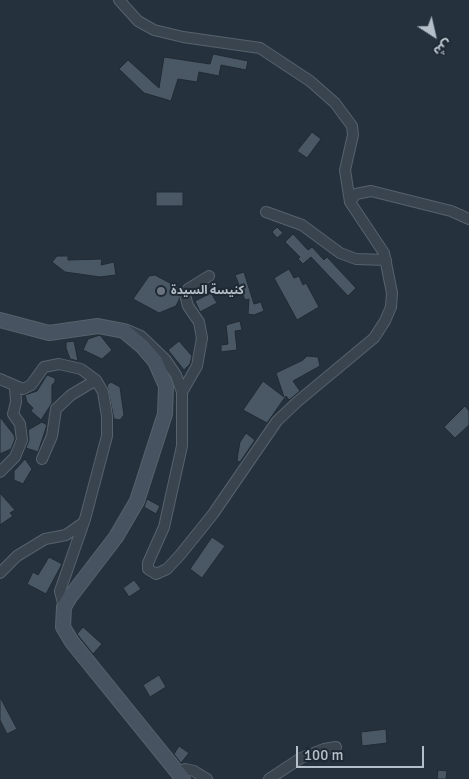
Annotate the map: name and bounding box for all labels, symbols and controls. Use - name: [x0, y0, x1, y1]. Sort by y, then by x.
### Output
- north arrow: [409, 10, 459, 60]
- text: ش: [430, 35, 456, 60]
- place label: كنيسة السيدة: [171, 284, 244, 298]
- marker: كنيسة السيدة: [155, 285, 167, 297]
- scale bar: [299, 736, 426, 768]
- text: 100 m: [304, 746, 344, 764]

